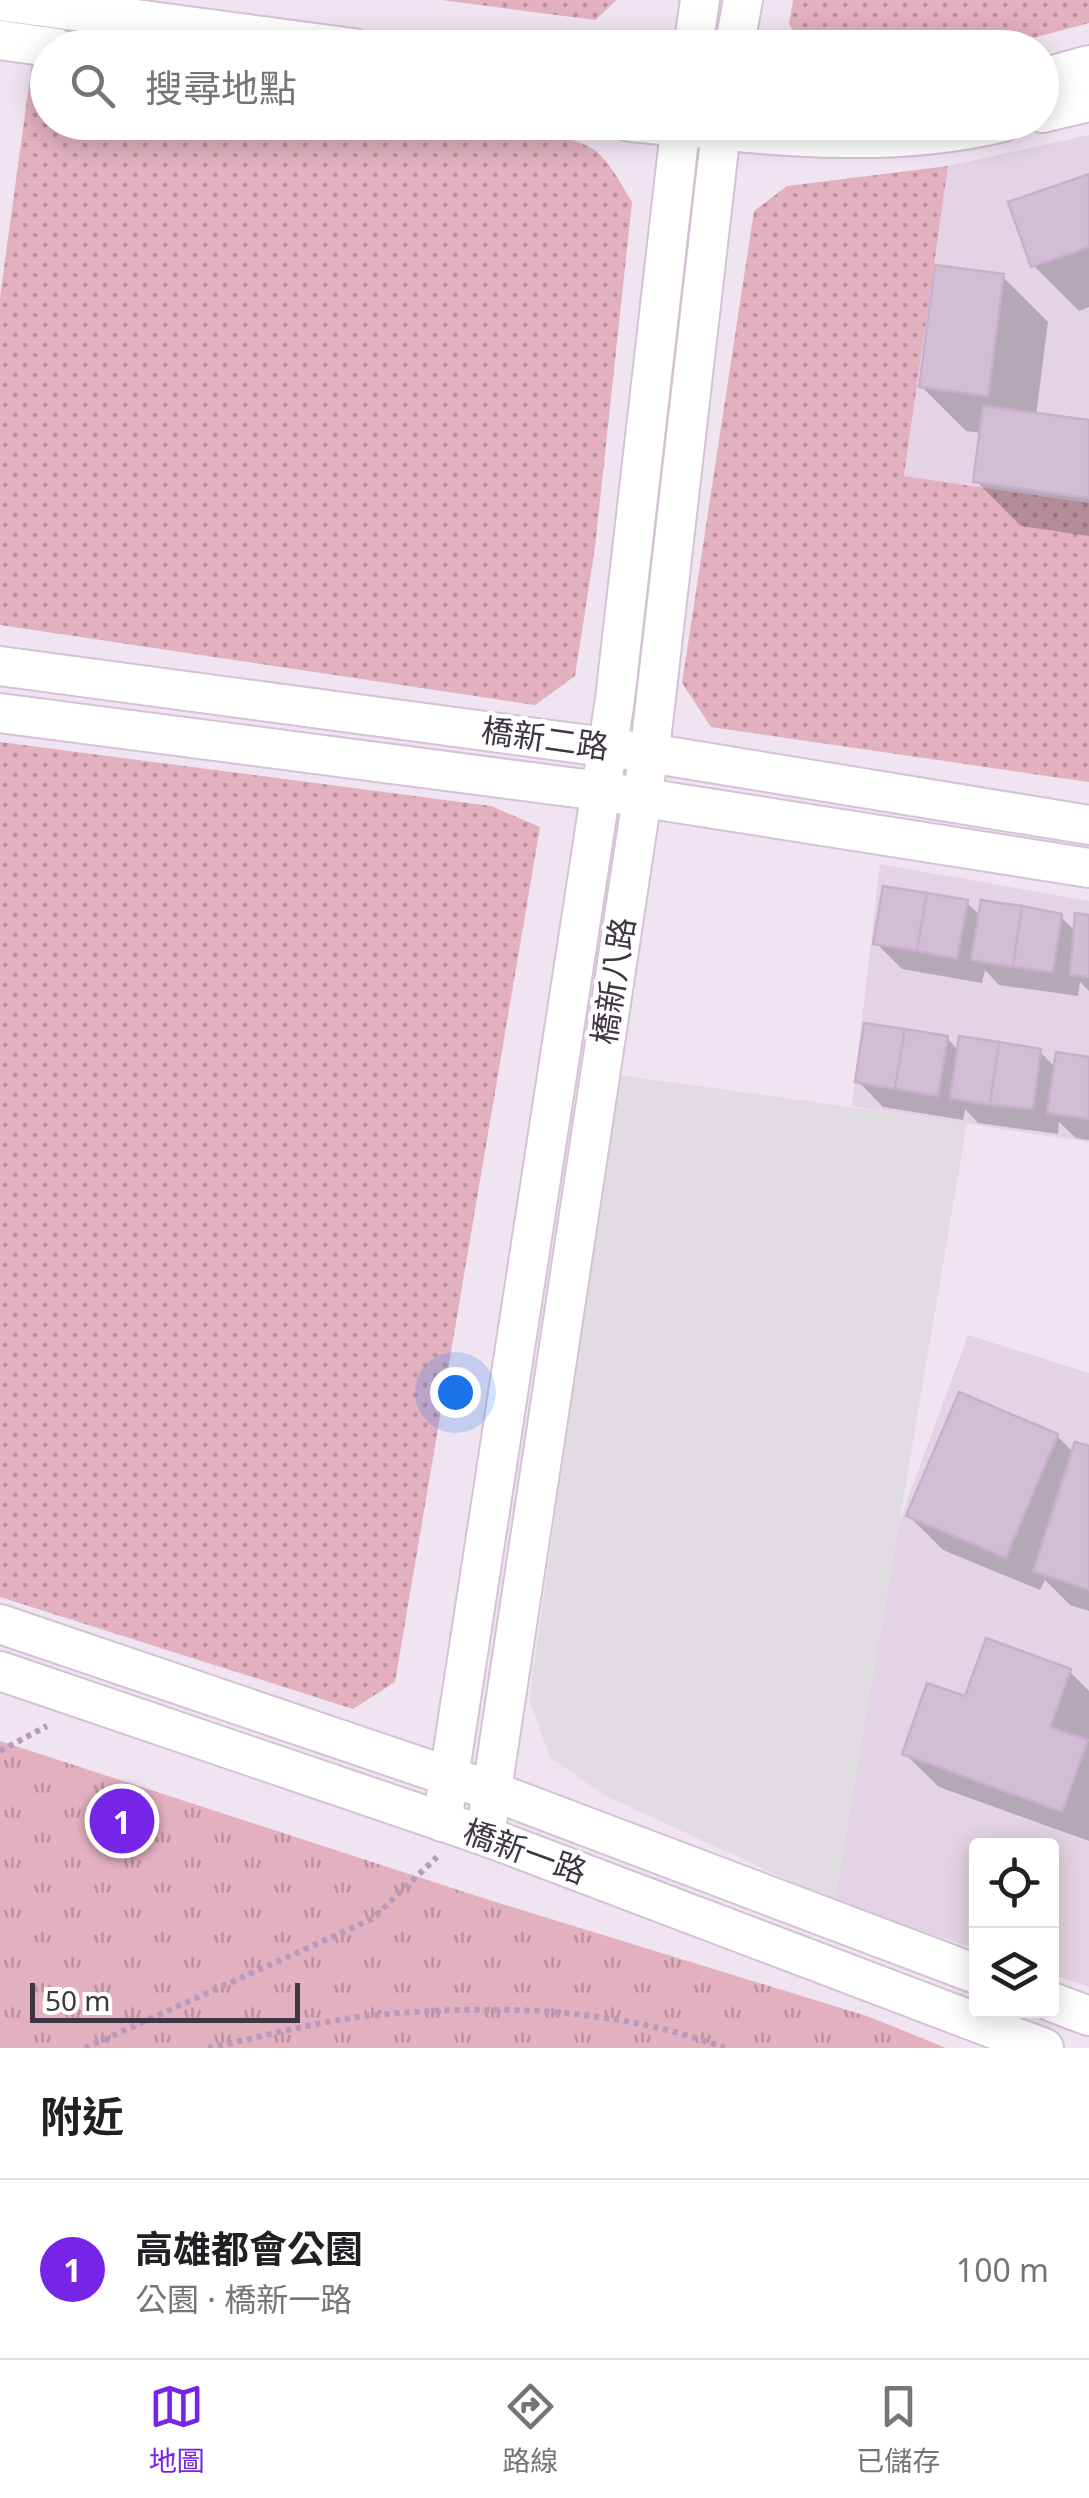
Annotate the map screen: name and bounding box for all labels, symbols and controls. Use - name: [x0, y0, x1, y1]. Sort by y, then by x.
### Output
- search box: [30, 30, 1059, 140]
- icon: search: [65, 58, 120, 113]
- text: 搜尋地點: [145, 61, 297, 113]
- street label: 橋新二路: [479, 707, 612, 768]
- street label: 橋新八路: [581, 914, 644, 1047]
- your location: [430, 1367, 481, 1418]
- pin: 1: [90, 1784, 154, 1858]
- street label: 橋新一路: [458, 1808, 593, 1893]
- map controls: [969, 1838, 1059, 2018]
- button: locate: [969, 1838, 1059, 1928]
- button: layers: [969, 1928, 1059, 2018]
- scale bar: [30, 1978, 300, 2022]
- text: 50 m: [45, 1981, 111, 2019]
- text: 附近: [40, 2087, 124, 2144]
- text: 高雄都會公園: [135, 2222, 363, 2274]
- text: 1: [63, 2248, 82, 2291]
- text: 100 m: [956, 2248, 1049, 2291]
- text: 公園 · 橋新一路: [135, 2277, 352, 2320]
- tab: 地圖: [149, 2379, 205, 2479]
- tab: 路線: [502, 2379, 558, 2479]
- tab: 已儲存: [856, 2379, 940, 2479]

